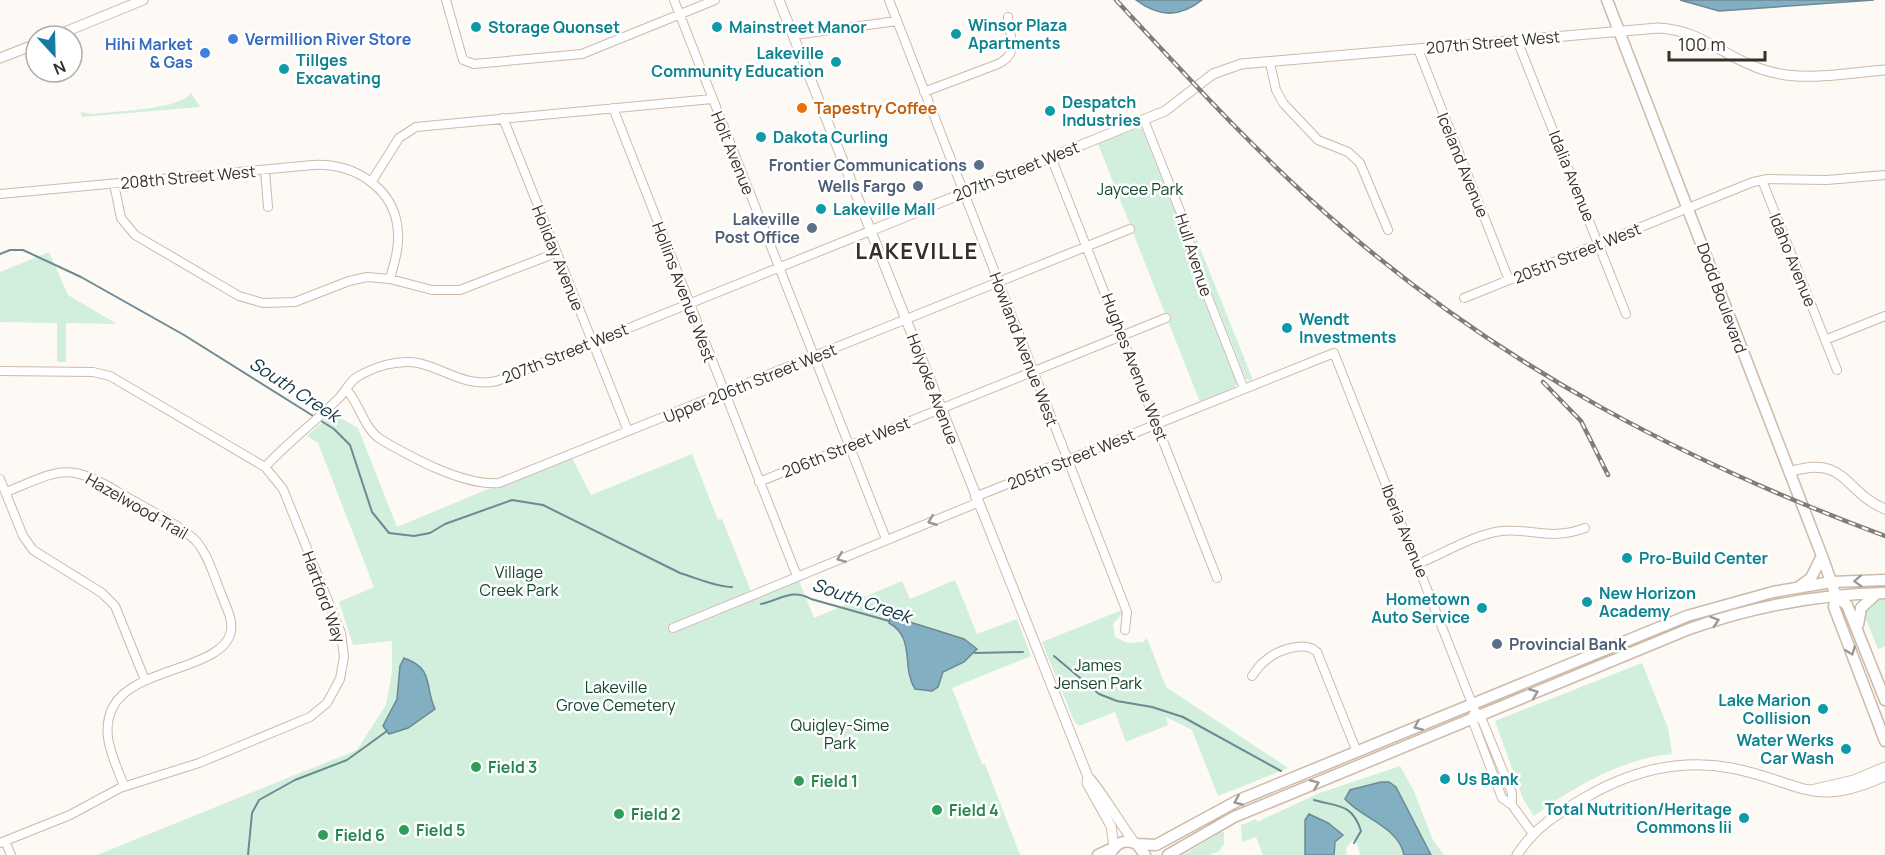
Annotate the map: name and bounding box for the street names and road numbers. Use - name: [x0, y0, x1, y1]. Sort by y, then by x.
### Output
- street label: 207th Street West: [1425, 25, 1561, 59]
- street label: Holt Avenue: [706, 108, 760, 198]
- street label: Iceland Avenue: [1432, 109, 1494, 221]
- street label: Idalia Avenue: [1544, 127, 1600, 225]
- street label: 207th Street West: [950, 136, 1082, 206]
- street label: 208th Street West: [119, 160, 257, 194]
- street label: Holiday Avenue: [527, 202, 589, 314]
- street label: Idaho Avenue: [1764, 210, 1822, 310]
- street label: Hull Avenue: [1170, 211, 1218, 299]
- street label: 205th Street West: [1510, 217, 1644, 289]
- street label: Hollins Avenue West: [647, 219, 721, 365]
- street label: Dodd Boulevard: [1692, 240, 1752, 356]
- street label: Howland Avenue West: [984, 269, 1064, 429]
- street label: Hughes Avenue West: [1097, 290, 1173, 444]
- street label: 207th Street West: [499, 318, 631, 388]
- street label: Holyoke Avenue: [902, 331, 964, 447]
- street label: Upper 206th Street West: [660, 338, 840, 428]
- street label: 206th Street West: [779, 411, 913, 483]
- street label: 205th Street West: [1004, 423, 1138, 495]
- street label: Hazelwood Trail: [82, 468, 192, 544]
- street label: Iberia Avenue: [1376, 481, 1434, 581]
- street label: Hartford Way: [297, 548, 351, 646]

